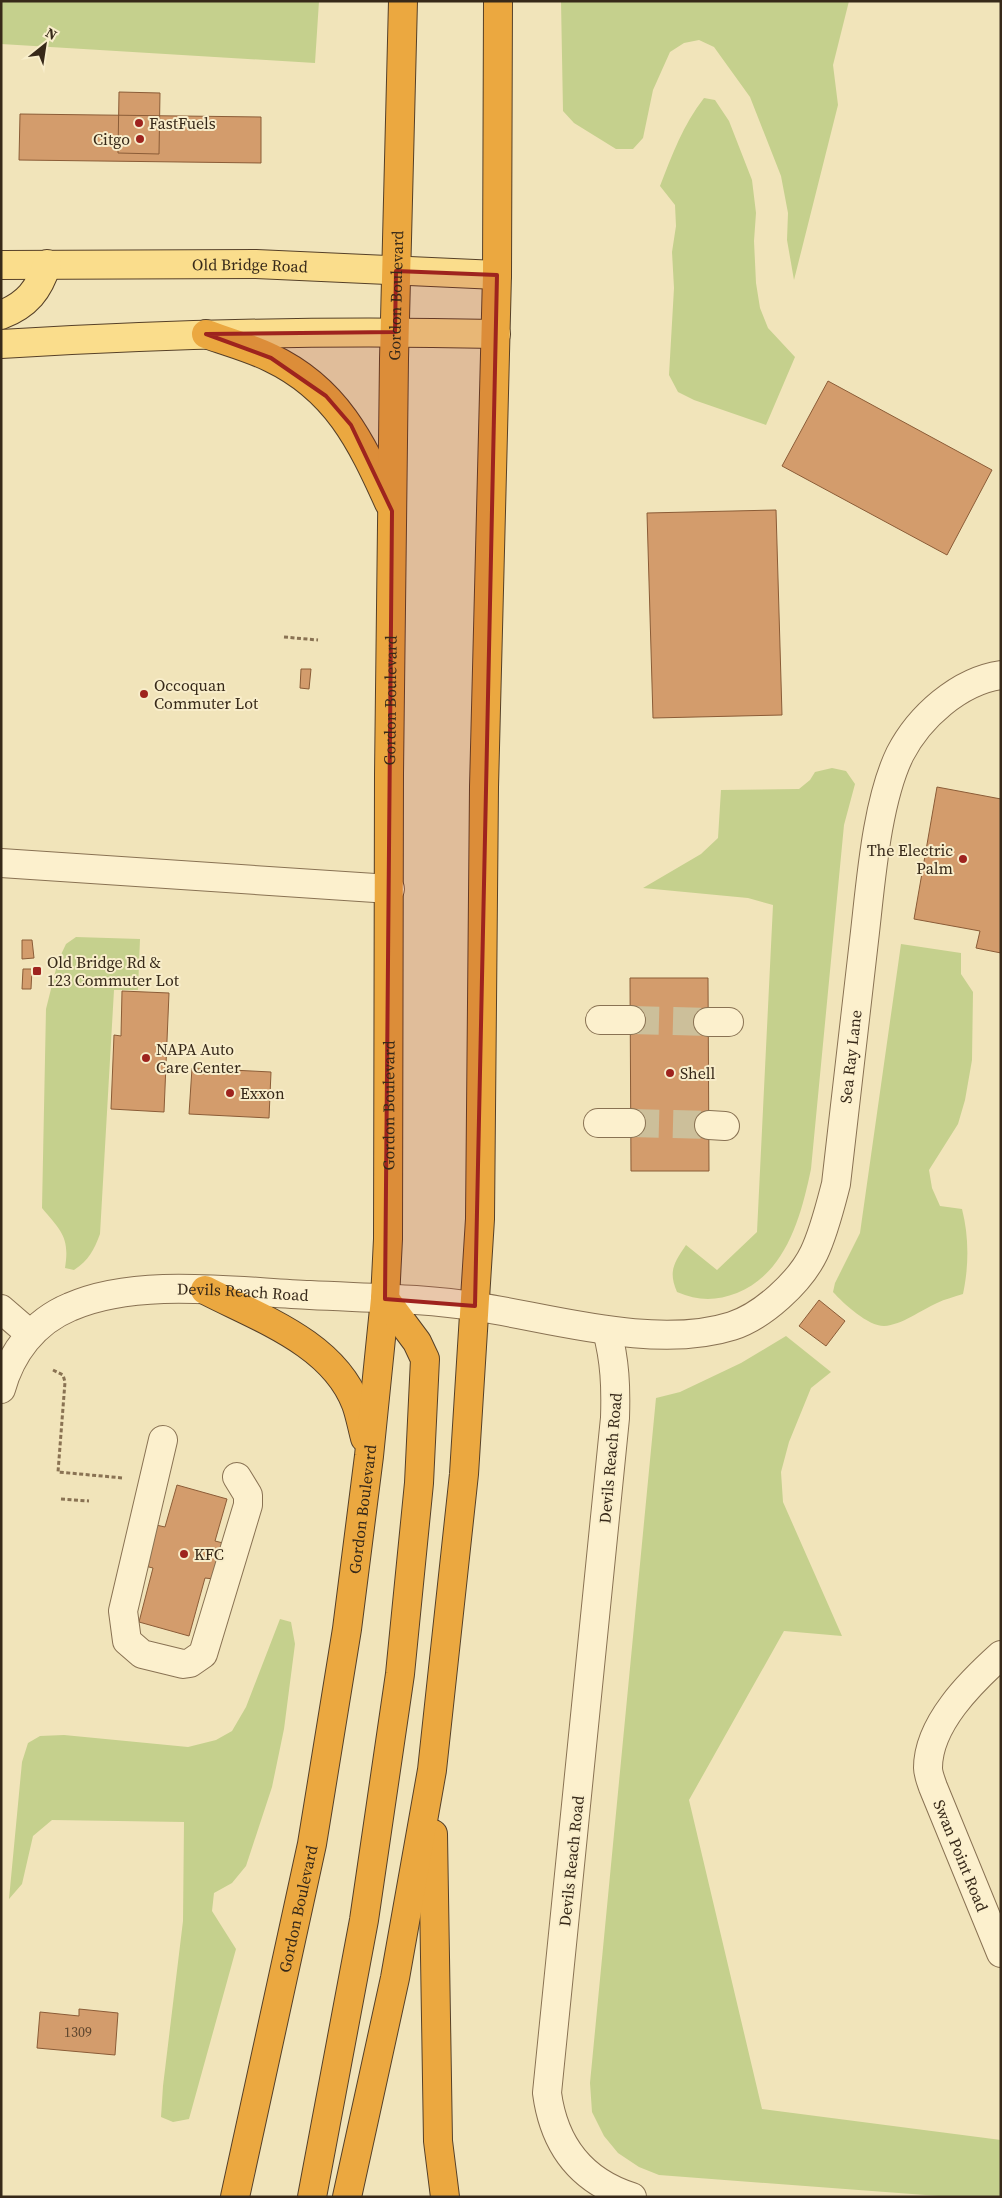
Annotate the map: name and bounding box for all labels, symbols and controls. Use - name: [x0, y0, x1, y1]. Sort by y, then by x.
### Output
- north arrow: [20, 20, 70, 70]
- text: N: [42, 23, 61, 45]
- place label: FastFuels: [149, 112, 216, 134]
- marker: FastFuels: [133, 117, 145, 129]
- place label: Citgo: [93, 128, 130, 150]
- marker: Citgo: [134, 133, 146, 145]
- street label: Gordon Boulevard: [383, 230, 408, 361]
- street label: Old Bridge Road: [192, 253, 308, 277]
- street label: Gordon Boulevard: [378, 635, 402, 766]
- place label: Occoquan Commuter Lot: [154, 674, 259, 714]
- marker: Occoquan Commuter Lot: [138, 688, 150, 700]
- place label: The Electric Palm: [867, 839, 953, 879]
- marker: The Electric Palm: [957, 853, 969, 865]
- place label: Old Bridge Rd & 123 Commuter Lot: [47, 951, 180, 991]
- marker: Old Bridge Rd & 123 Commuter Lot: [31, 965, 43, 977]
- street label: Sea Ray Lane: [834, 1009, 867, 1104]
- place label: NAPA Auto Care Center: [156, 1038, 241, 1078]
- street label: Gordon Boulevard: [377, 1040, 399, 1170]
- marker: NAPA Auto Care Center: [140, 1052, 152, 1064]
- place label: Shell: [680, 1062, 715, 1084]
- marker: Shell: [664, 1067, 676, 1079]
- place label: Exxon: [240, 1082, 285, 1104]
- marker: Exxon: [224, 1087, 236, 1099]
- street label: Devils Reach Road: [177, 1278, 309, 1306]
- street label: Devils Reach Road: [593, 1392, 627, 1524]
- street label: Gordon Boulevard: [343, 1443, 381, 1575]
- place label: KFC: [194, 1543, 224, 1565]
- marker: KFC: [178, 1548, 190, 1560]
- street label: Devils Reach Road: [553, 1795, 589, 1927]
- street label: Swan Point Road: [928, 1796, 994, 1915]
- street label: Gordon Boulevard: [273, 1843, 322, 1975]
- house number: 1309: [64, 2022, 92, 2042]

